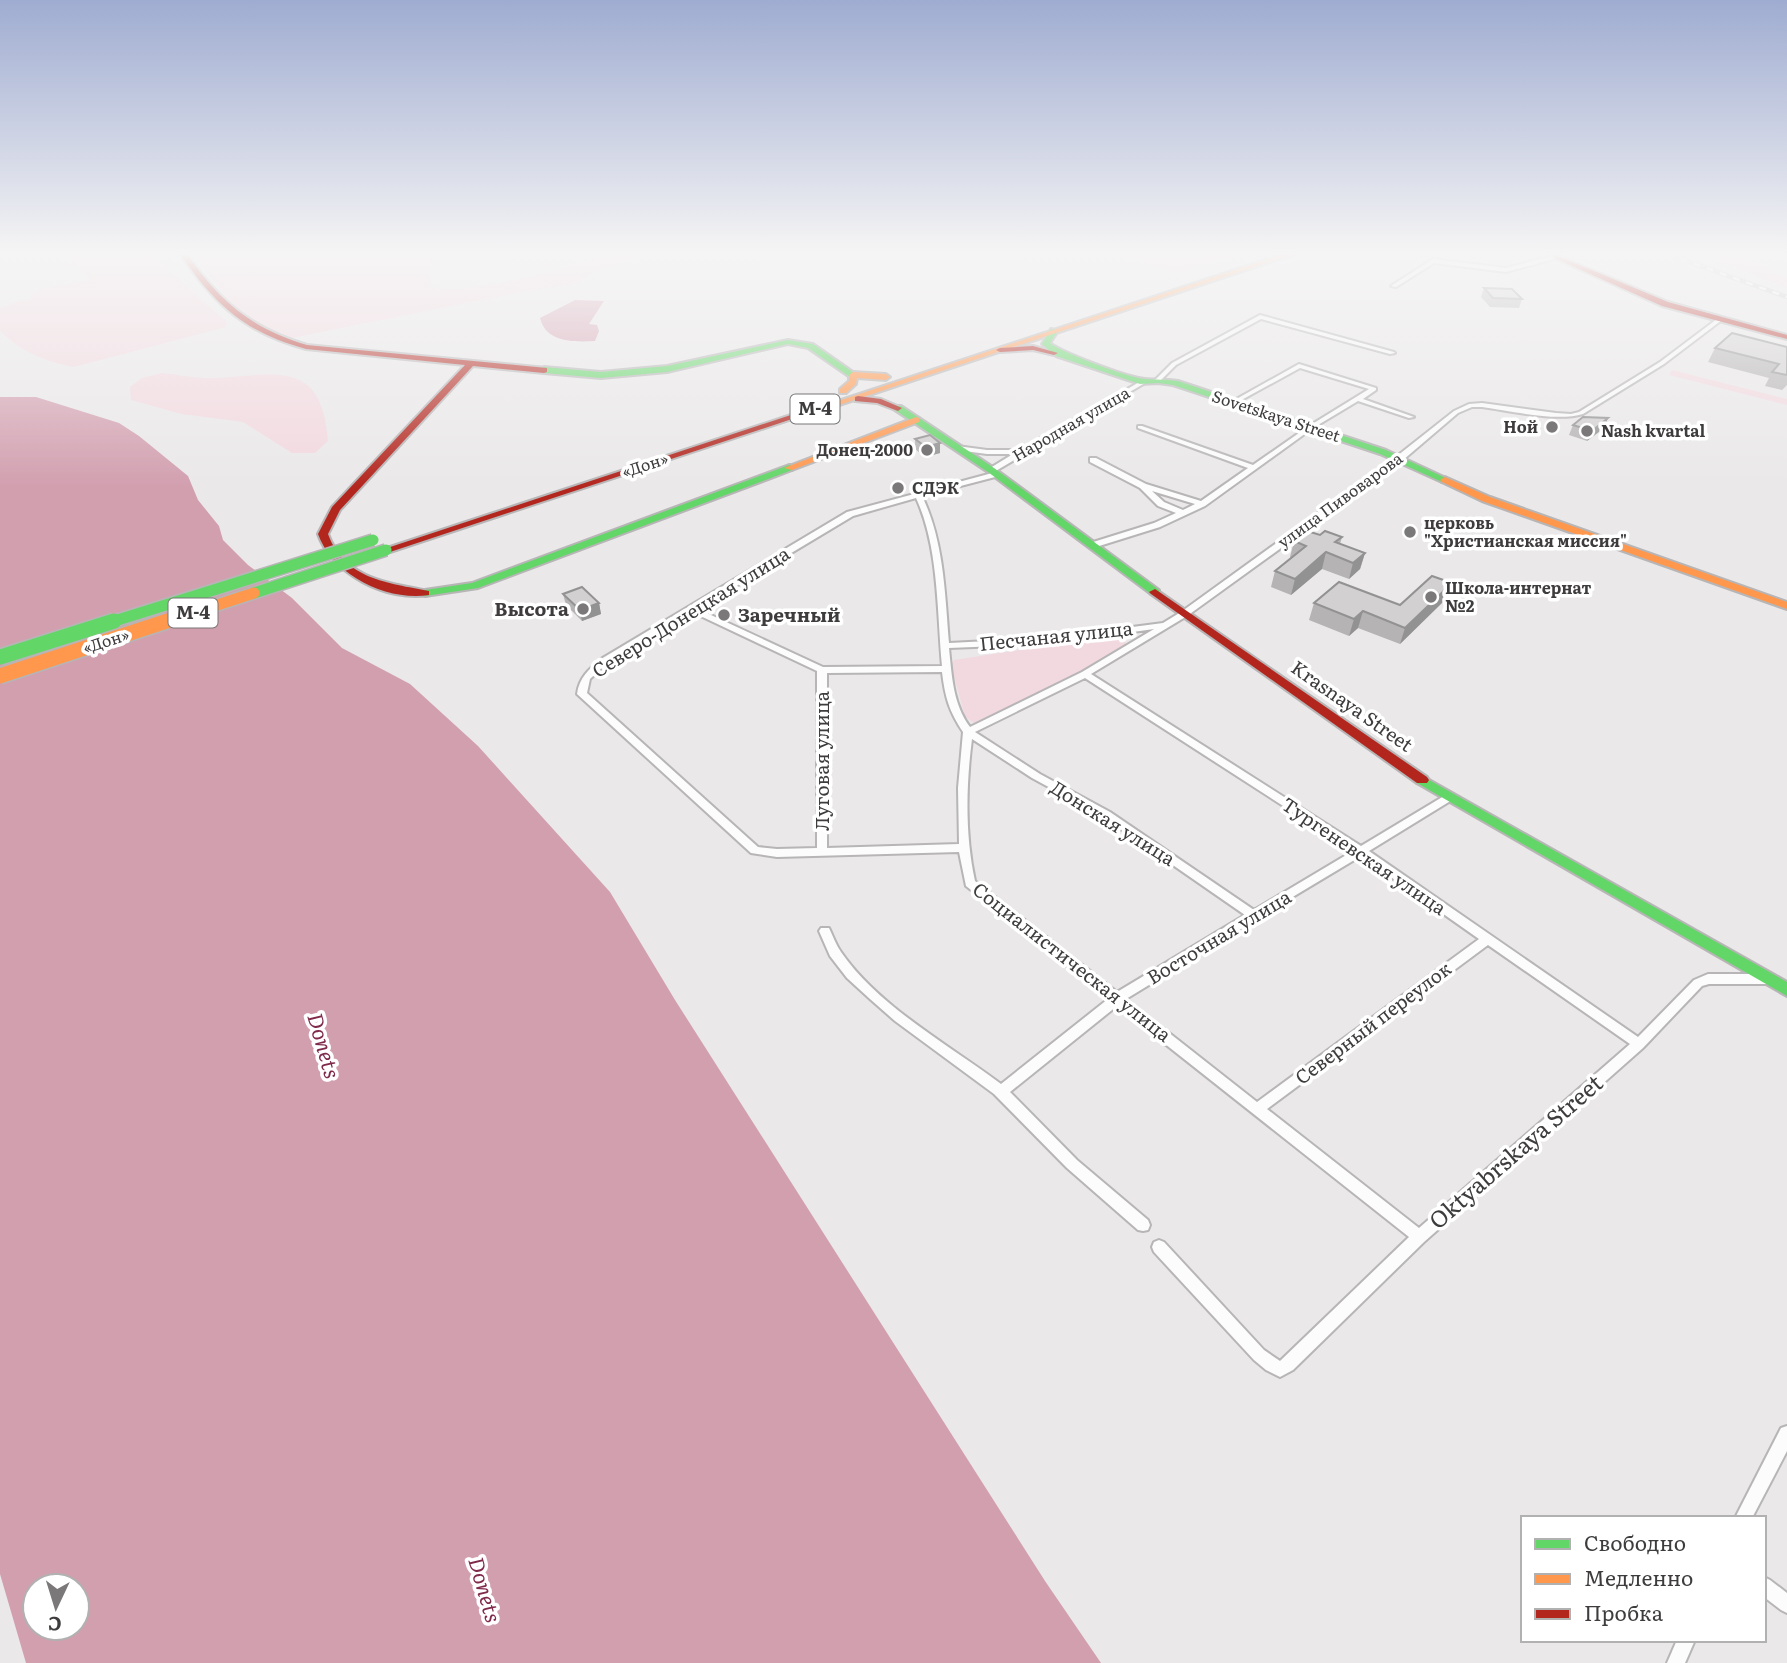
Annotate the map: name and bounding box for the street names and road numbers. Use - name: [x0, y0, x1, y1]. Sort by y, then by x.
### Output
- street label: Народная улица: [1007, 380, 1134, 467]
- street label: Sovetskaya Street: [1209, 383, 1344, 447]
- road number: М-4: [790, 394, 840, 424]
- street label: «Дон»: [618, 445, 671, 483]
- street label: улица Пивоварова: [1272, 445, 1407, 553]
- street label: Северо-Донецкая улица: [586, 538, 795, 684]
- road number: М-4: [168, 598, 218, 628]
- street label: Песчаная улица: [978, 613, 1135, 657]
- street label: «Дон»: [79, 621, 132, 659]
- street label: Krasnaya Street: [1286, 653, 1419, 758]
- street label: Луговая улица: [807, 690, 835, 831]
- street label: Донская улица: [1046, 773, 1182, 872]
- street label: Тургеневская улица: [1277, 789, 1453, 921]
- street label: Социалистическая улица: [967, 875, 1178, 1048]
- street label: Восточная улица: [1141, 882, 1297, 990]
- street label: Северный переулок: [1288, 954, 1457, 1090]
- street label: Oktyabrskaya Street: [1420, 1065, 1610, 1236]

